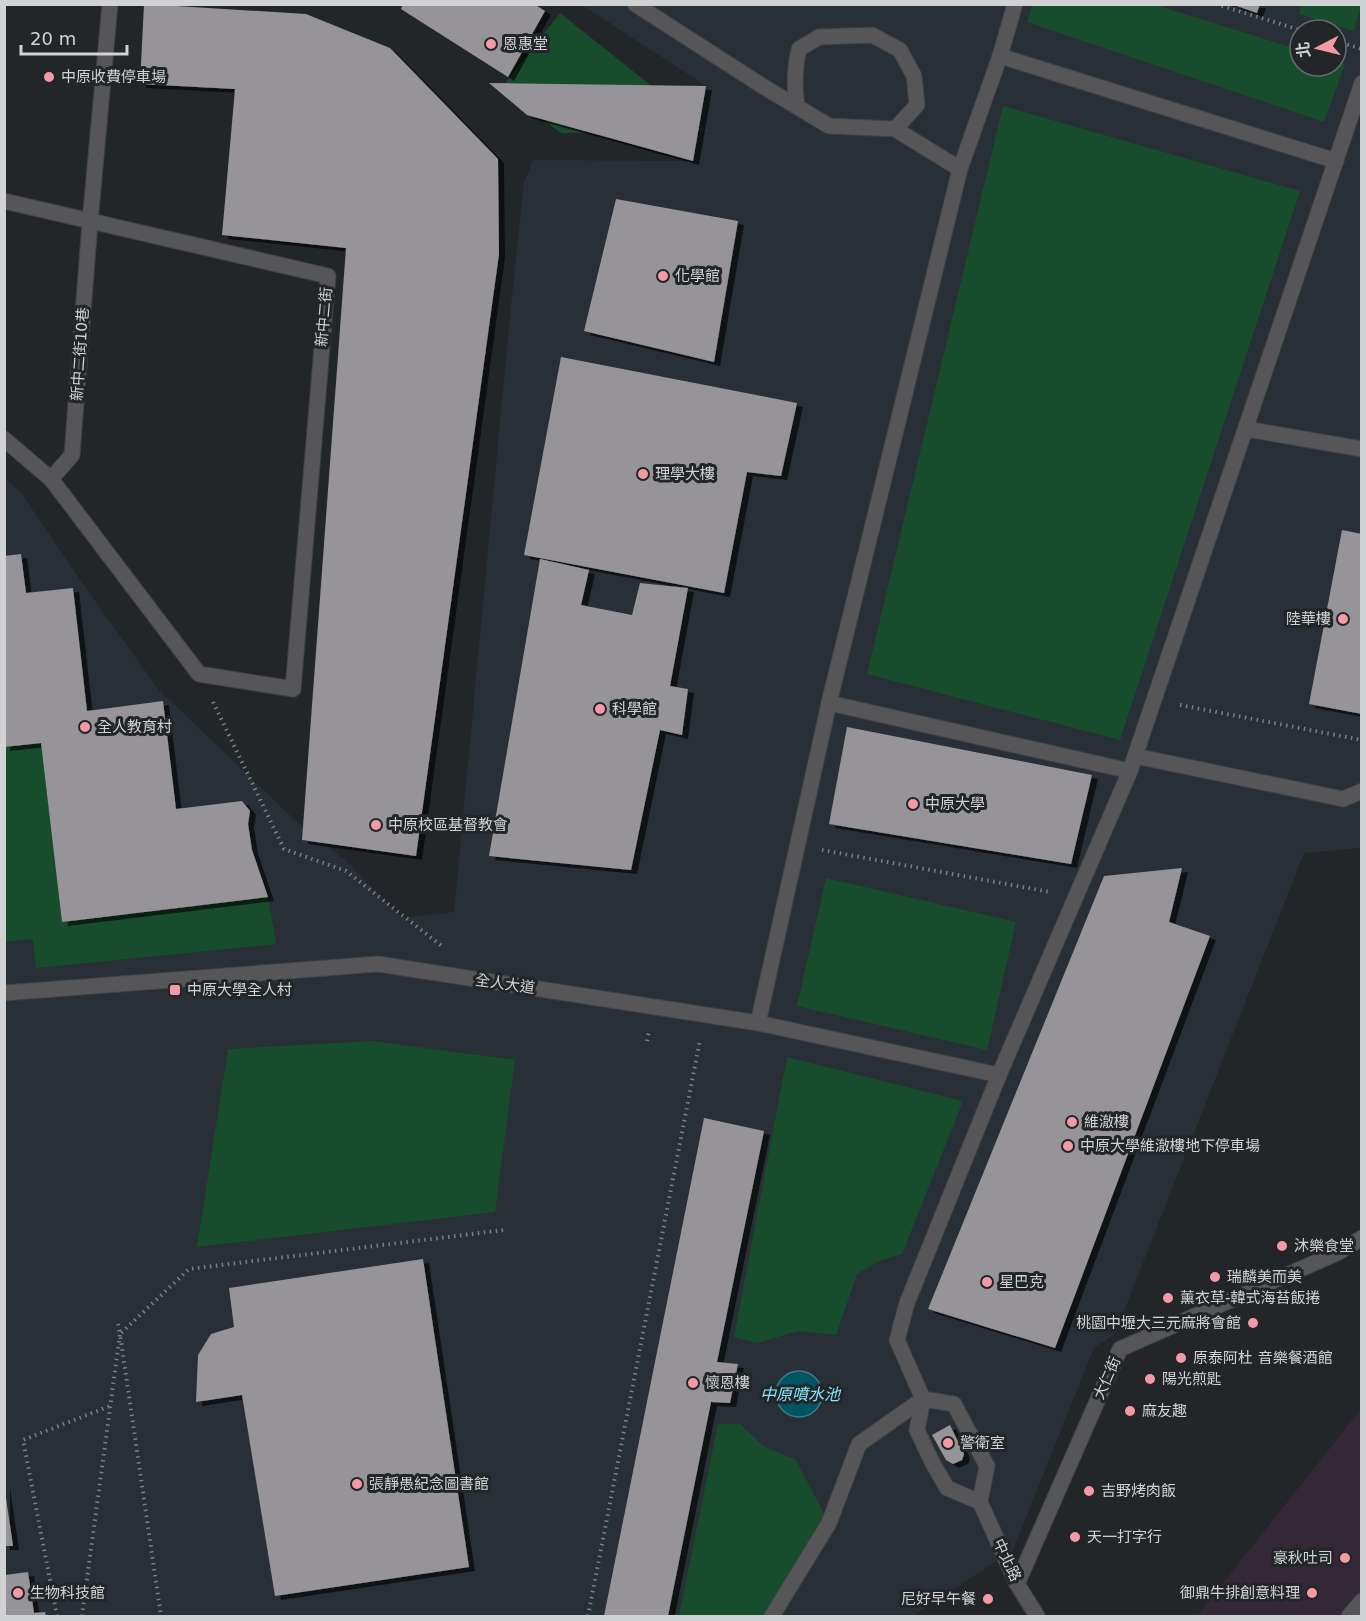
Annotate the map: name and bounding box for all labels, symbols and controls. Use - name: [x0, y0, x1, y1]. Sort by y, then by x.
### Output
- scale bar: [21, 18, 128, 56]
- north arrow: [1288, 18, 1348, 78]
- text: 20 m: [30, 28, 76, 49]
- place label: 恩惠堂: [503, 35, 548, 53]
- marker: 恩惠堂: [484, 37, 498, 51]
- text: 北: [1293, 41, 1314, 59]
- place label: 中原收費停車場: [61, 68, 166, 86]
- marker: 中原收費停車場: [42, 70, 56, 84]
- place label: 化學館: [675, 267, 720, 285]
- marker: 化學館: [656, 269, 670, 283]
- street label: 新中二街: [312, 286, 336, 348]
- street label: 新中二街10巷: [68, 306, 92, 402]
- place label: 理學大樓: [655, 465, 715, 483]
- marker: 理學大樓: [636, 467, 650, 481]
- place label: 陸華樓: [1286, 610, 1331, 628]
- marker: 陸華樓: [1336, 612, 1350, 626]
- place label: 科學館: [612, 700, 657, 718]
- marker: 科學館: [593, 702, 607, 716]
- place label: 全人教育村: [97, 718, 172, 736]
- marker: 全人教育村: [78, 720, 92, 734]
- place label: 中原大學: [925, 795, 985, 813]
- marker: 中原大學: [906, 797, 920, 811]
- place label: 中原校區基督教會: [388, 816, 508, 834]
- marker: 中原校區基督教會: [369, 818, 383, 832]
- street label: 全人大道: [474, 971, 536, 997]
- place label: 中原大學全人村: [187, 981, 292, 999]
- marker: 中原大學全人村: [168, 983, 182, 997]
- place label: 維澈樓: [1084, 1113, 1129, 1131]
- marker: 維澈樓: [1065, 1115, 1079, 1129]
- place label: 中原大學維澈樓地下停車場: [1080, 1137, 1260, 1155]
- marker: 中原大學維澈樓地下停車場: [1061, 1139, 1075, 1153]
- place label: 沐樂食堂: [1294, 1237, 1354, 1255]
- marker: 沐樂食堂: [1275, 1239, 1289, 1253]
- place label: 瑞麟美而美: [1227, 1268, 1302, 1286]
- marker: 瑞麟美而美: [1208, 1270, 1222, 1284]
- place label: 星巴克: [999, 1273, 1044, 1291]
- marker: 星巴克: [980, 1275, 994, 1289]
- place label: 薰衣草-韓式海苔飯捲: [1180, 1289, 1320, 1307]
- marker: 薰衣草-韓式海苔飯捲: [1161, 1291, 1175, 1305]
- place label: 桃園中壢大三元麻將會館: [1076, 1314, 1241, 1332]
- marker: 桃園中壢大三元麻將會館: [1246, 1316, 1260, 1330]
- place label: 原泰阿杜 音樂餐酒館: [1193, 1349, 1333, 1367]
- marker: 原泰阿杜 音樂餐酒館: [1174, 1351, 1188, 1365]
- street label: 大仁街: [1090, 1354, 1124, 1402]
- place label: 陽光煎匙: [1162, 1370, 1222, 1388]
- marker: 陽光煎匙: [1143, 1372, 1157, 1386]
- place label: 懷恩樓: [705, 1374, 750, 1392]
- marker: 懷恩樓: [686, 1376, 700, 1390]
- water label: 中原噴水池: [760, 1385, 842, 1404]
- place label: 麻友趣: [1142, 1402, 1187, 1420]
- marker: 麻友趣: [1123, 1404, 1137, 1418]
- place label: 警衛室: [960, 1434, 1005, 1452]
- marker: 警衛室: [941, 1436, 955, 1450]
- place label: 張靜愚紀念圖書館: [369, 1475, 489, 1493]
- marker: 張靜愚紀念圖書館: [350, 1477, 364, 1491]
- place label: 吉野烤肉飯: [1101, 1482, 1176, 1500]
- marker: 吉野烤肉飯: [1082, 1484, 1096, 1498]
- place label: 天一打字行: [1087, 1528, 1162, 1546]
- marker: 天一打字行: [1068, 1530, 1082, 1544]
- street label: 中北路: [989, 1536, 1025, 1584]
- place label: 豪秋吐司: [1273, 1549, 1333, 1567]
- marker: 豪秋吐司: [1338, 1551, 1352, 1565]
- place label: 生物科技館: [30, 1584, 105, 1602]
- place label: 御鼎牛排創意料理: [1180, 1584, 1300, 1602]
- marker: 生物科技館: [11, 1586, 25, 1600]
- marker: 御鼎牛排創意料理: [1305, 1586, 1319, 1600]
- place label: 尼好早午餐: [901, 1590, 976, 1608]
- marker: 尼好早午餐: [981, 1592, 995, 1606]

